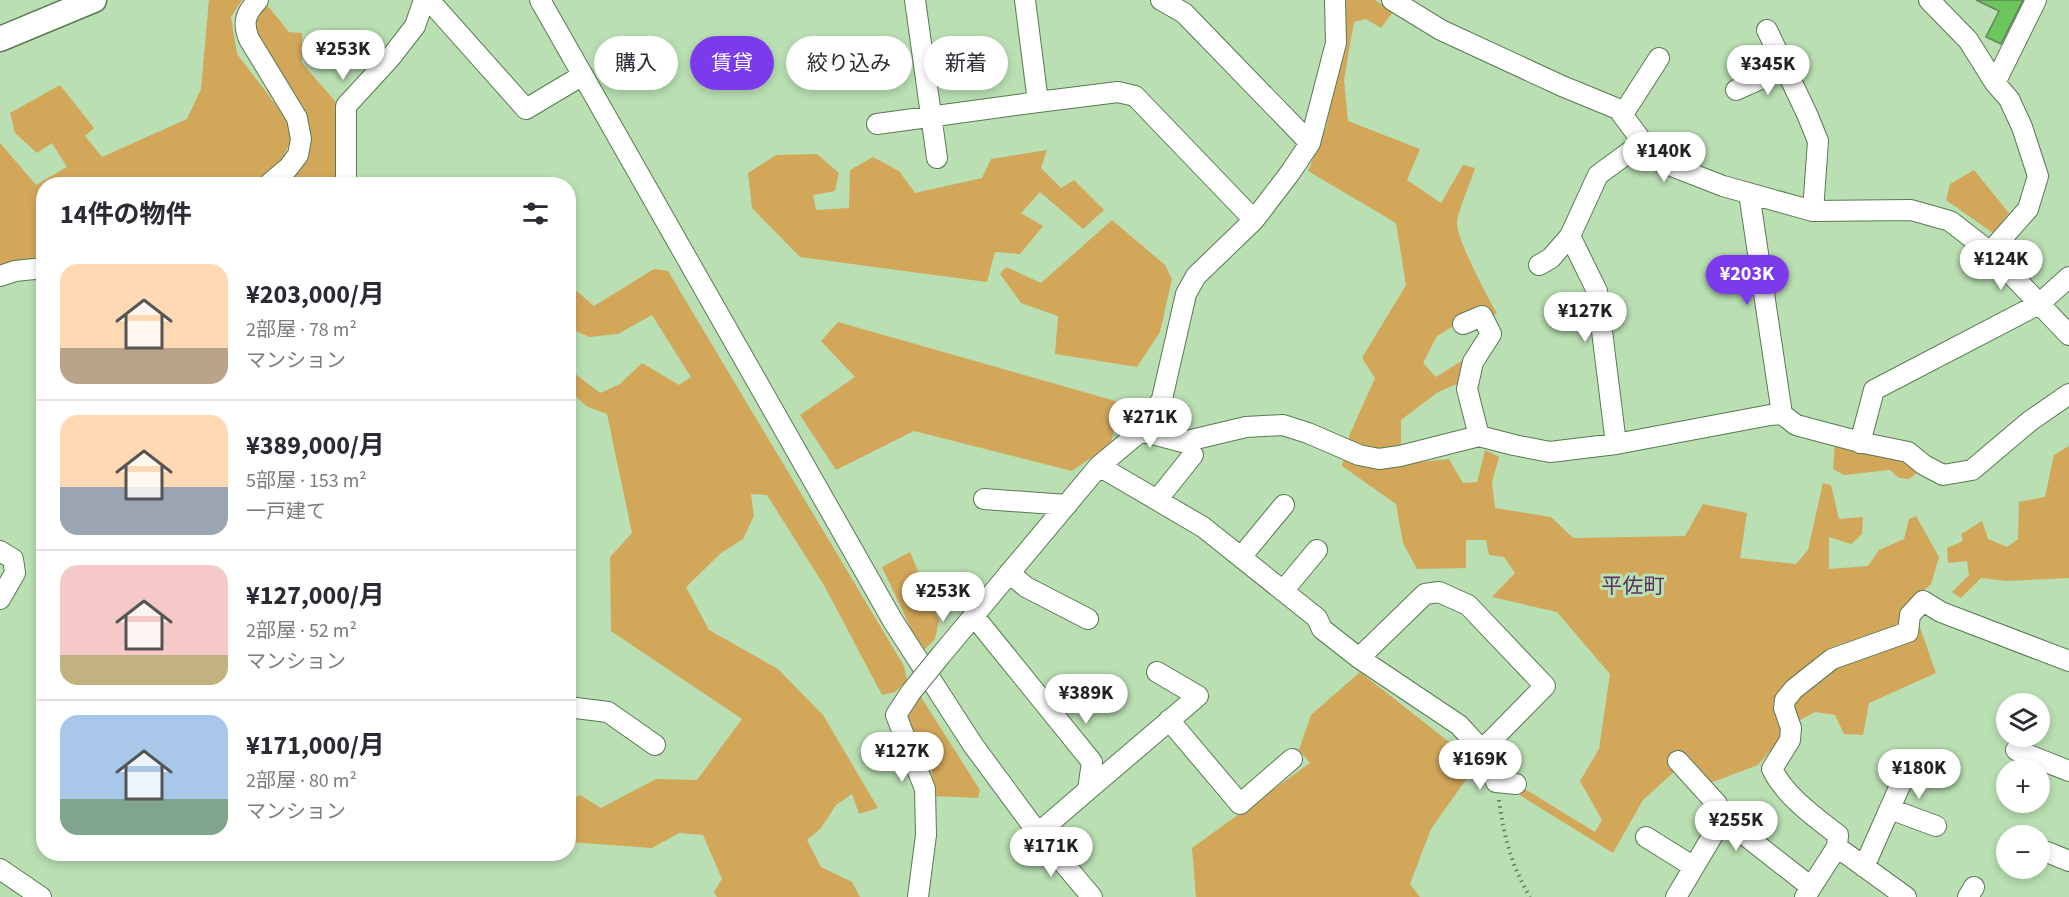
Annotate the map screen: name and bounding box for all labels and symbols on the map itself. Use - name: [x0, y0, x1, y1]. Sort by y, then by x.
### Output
- pin: ¥253K: [301, 30, 385, 81]
- pin: ¥345K: [1726, 45, 1810, 96]
- pin: ¥140K: [1622, 132, 1706, 183]
- pin: ¥124K: [1959, 240, 2043, 291]
- pin: ¥203K: [1705, 255, 1789, 306]
- pin: ¥127K: [1543, 292, 1627, 343]
- pin: ¥271K: [1108, 398, 1192, 449]
- district label: 平佐町: [1602, 571, 1665, 601]
- pin: ¥253K: [901, 572, 985, 623]
- pin: ¥389K: [1044, 674, 1128, 725]
- pin: ¥127K: [860, 732, 944, 783]
- pin: ¥169K: [1438, 740, 1522, 791]
- pin: ¥180K: [1877, 749, 1961, 800]
- pin: ¥255K: [1694, 801, 1778, 852]
- pin: ¥171K: [1009, 827, 1093, 878]

